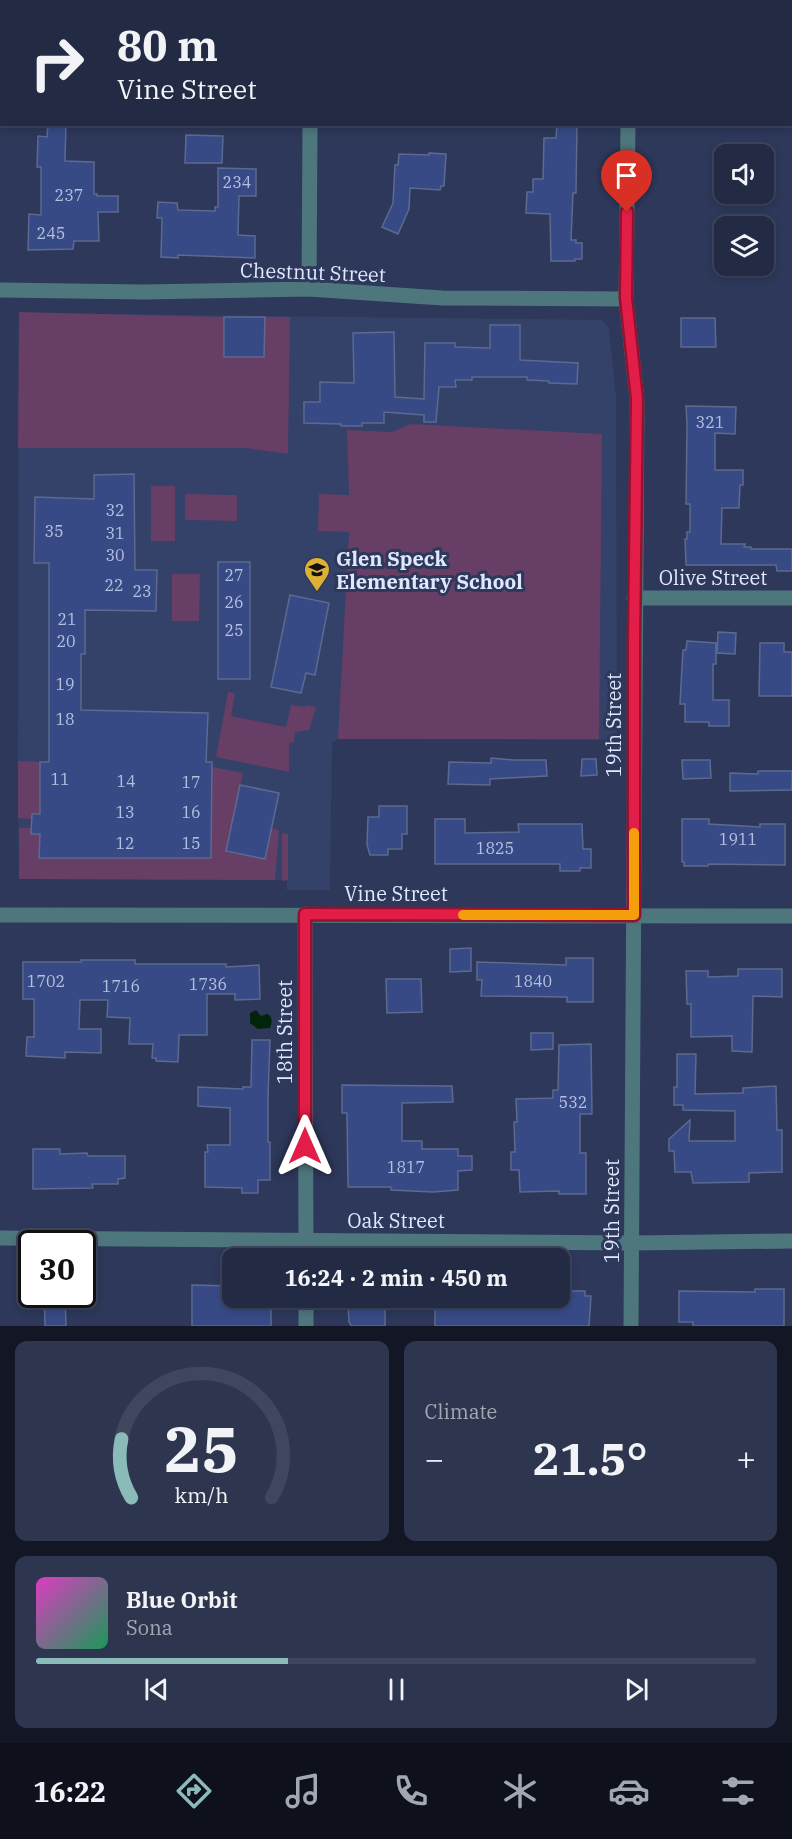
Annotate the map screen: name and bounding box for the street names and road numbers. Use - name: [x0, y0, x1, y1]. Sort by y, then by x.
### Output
- street label: Chestnut Street: [240, 256, 386, 288]
- street label: Olive Street: [659, 564, 767, 591]
- street label: 19th Street: [600, 673, 627, 777]
- street label: Vine Street: [344, 880, 448, 907]
- street label: 18th Street: [271, 980, 298, 1084]
- street label: 19th Street: [598, 1159, 625, 1263]
- street label: Oak Street: [347, 1207, 445, 1234]

